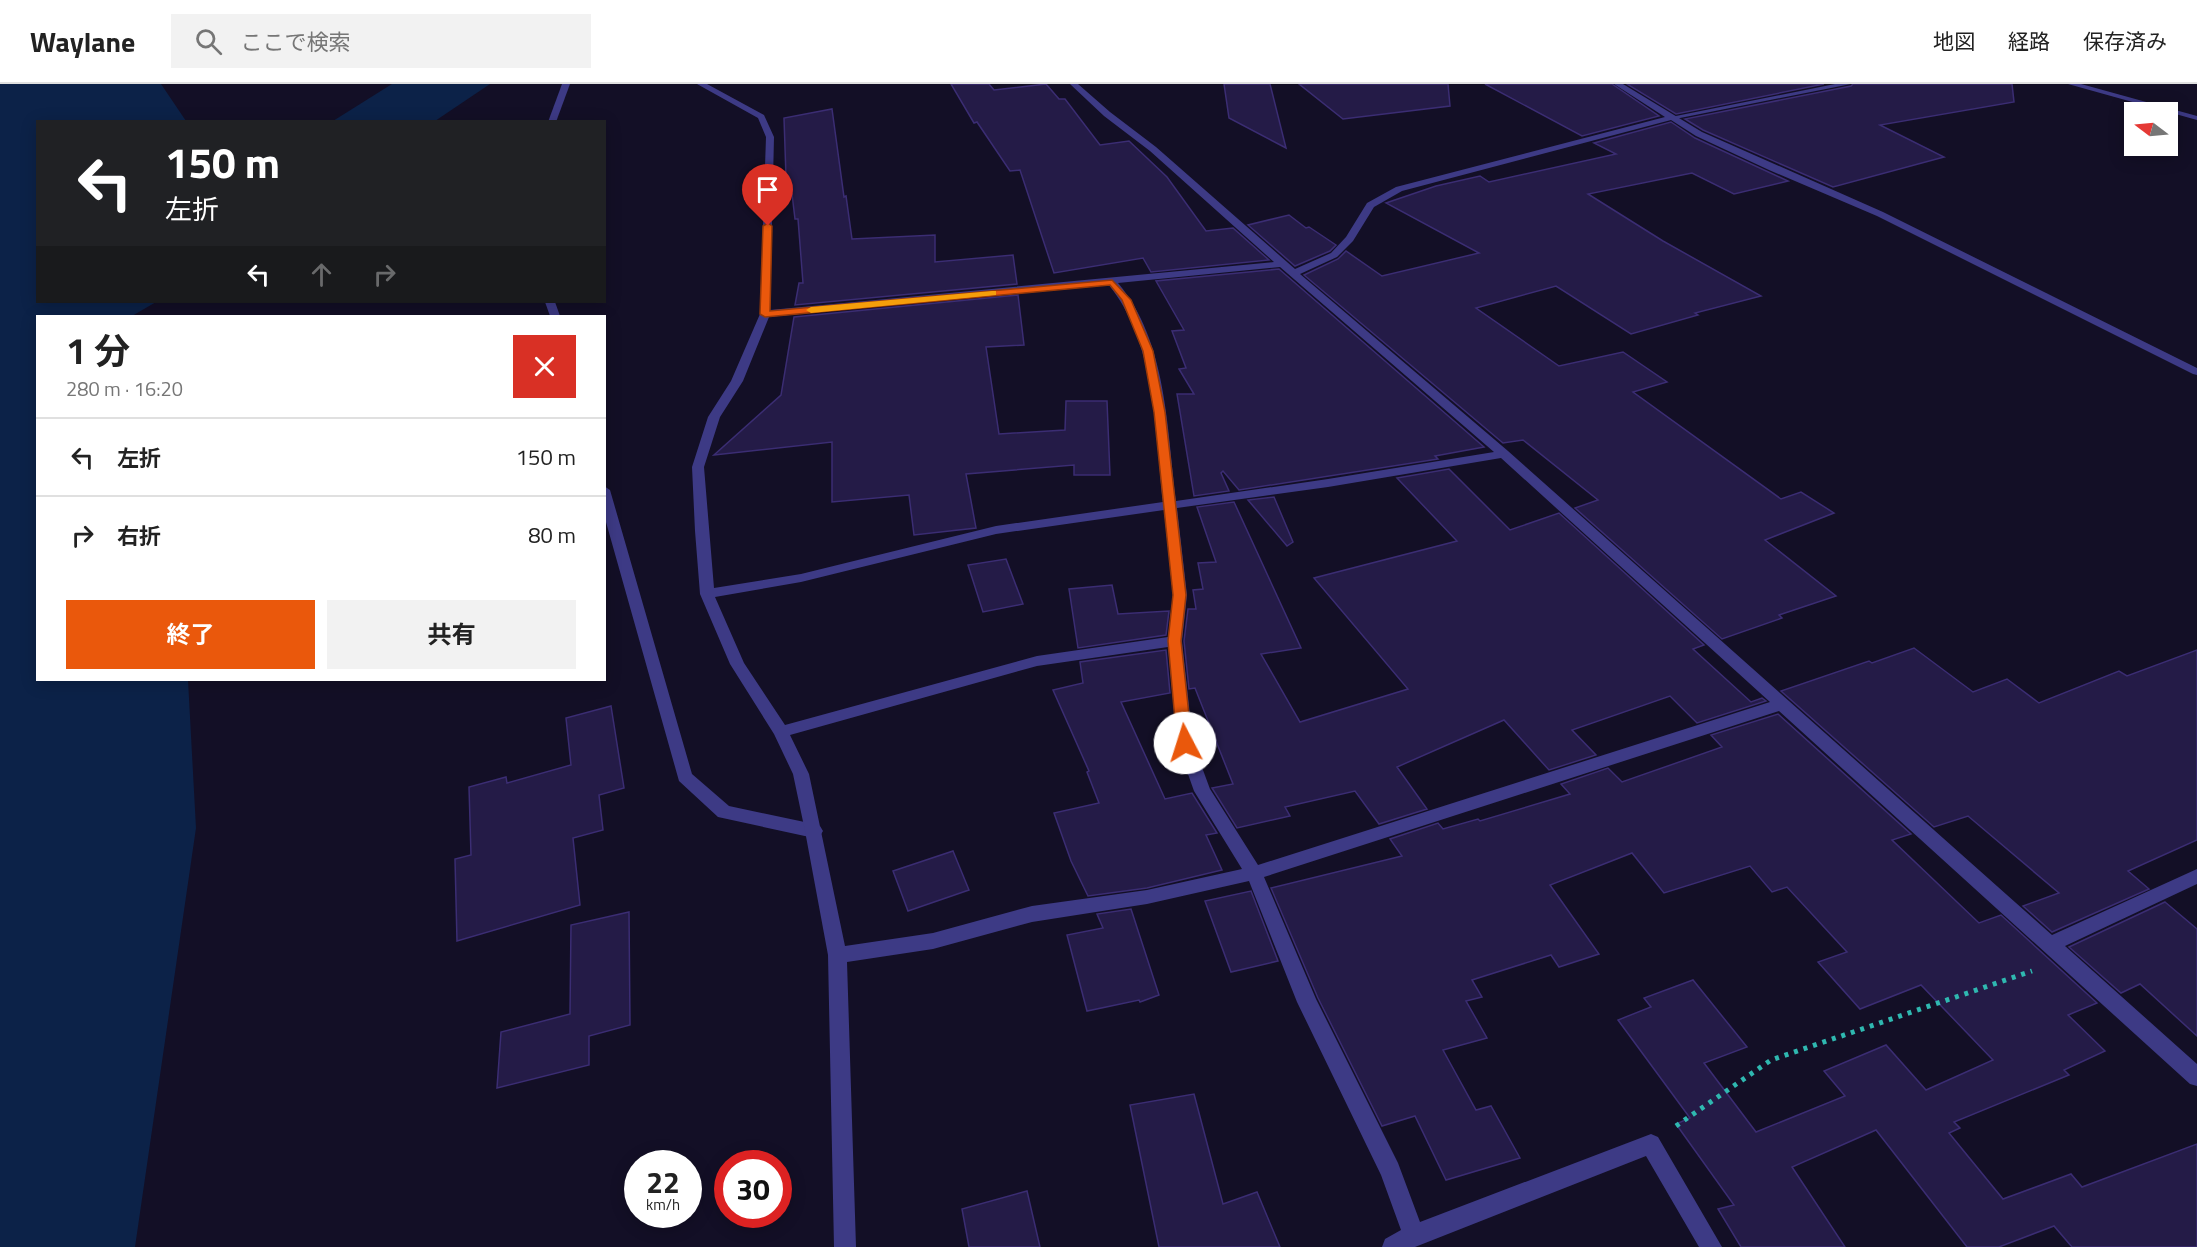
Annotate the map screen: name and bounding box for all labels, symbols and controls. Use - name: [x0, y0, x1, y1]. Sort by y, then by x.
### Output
- search box: [171, 14, 591, 68]
- text: Waylane: [30, 20, 135, 63]
- icon: search: [192, 25, 225, 58]
- text: ここで検索: [240, 25, 350, 59]
- text: 地図: [1933, 25, 1975, 57]
- text: 経路: [2008, 25, 2050, 57]
- text: 保存済み: [2083, 25, 2167, 57]
- north arrow: [2124, 102, 2178, 156]
- map controls: [2124, 102, 2178, 156]
- text: 150 m: [165, 130, 280, 194]
- icon: left: [66, 144, 144, 222]
- pin: [742, 164, 793, 226]
- icon: arrive: [751, 173, 784, 206]
- text: 左折: [165, 188, 219, 229]
- icon: left: [242, 258, 275, 291]
- icon: ahead: [305, 258, 338, 291]
- icon: right: [368, 258, 401, 291]
- text: 1 分: [66, 323, 130, 378]
- button: close: [513, 335, 576, 398]
- text: 280 m · 16:20: [66, 373, 183, 404]
- text: 150 m: [516, 440, 576, 474]
- icon: left: [66, 441, 99, 474]
- text: 左折: [117, 441, 161, 475]
- text: 80 m: [528, 518, 576, 552]
- icon: right: [66, 519, 99, 552]
- text: 右折: [117, 519, 161, 553]
- button: 終了: [66, 600, 315, 669]
- button: 共有: [327, 600, 576, 669]
- position arrow: [1153, 711, 1217, 775]
- speed limit sign: 30: [714, 1150, 792, 1228]
- text: 22: [646, 1159, 680, 1205]
- text: km/h: [646, 1193, 680, 1216]

